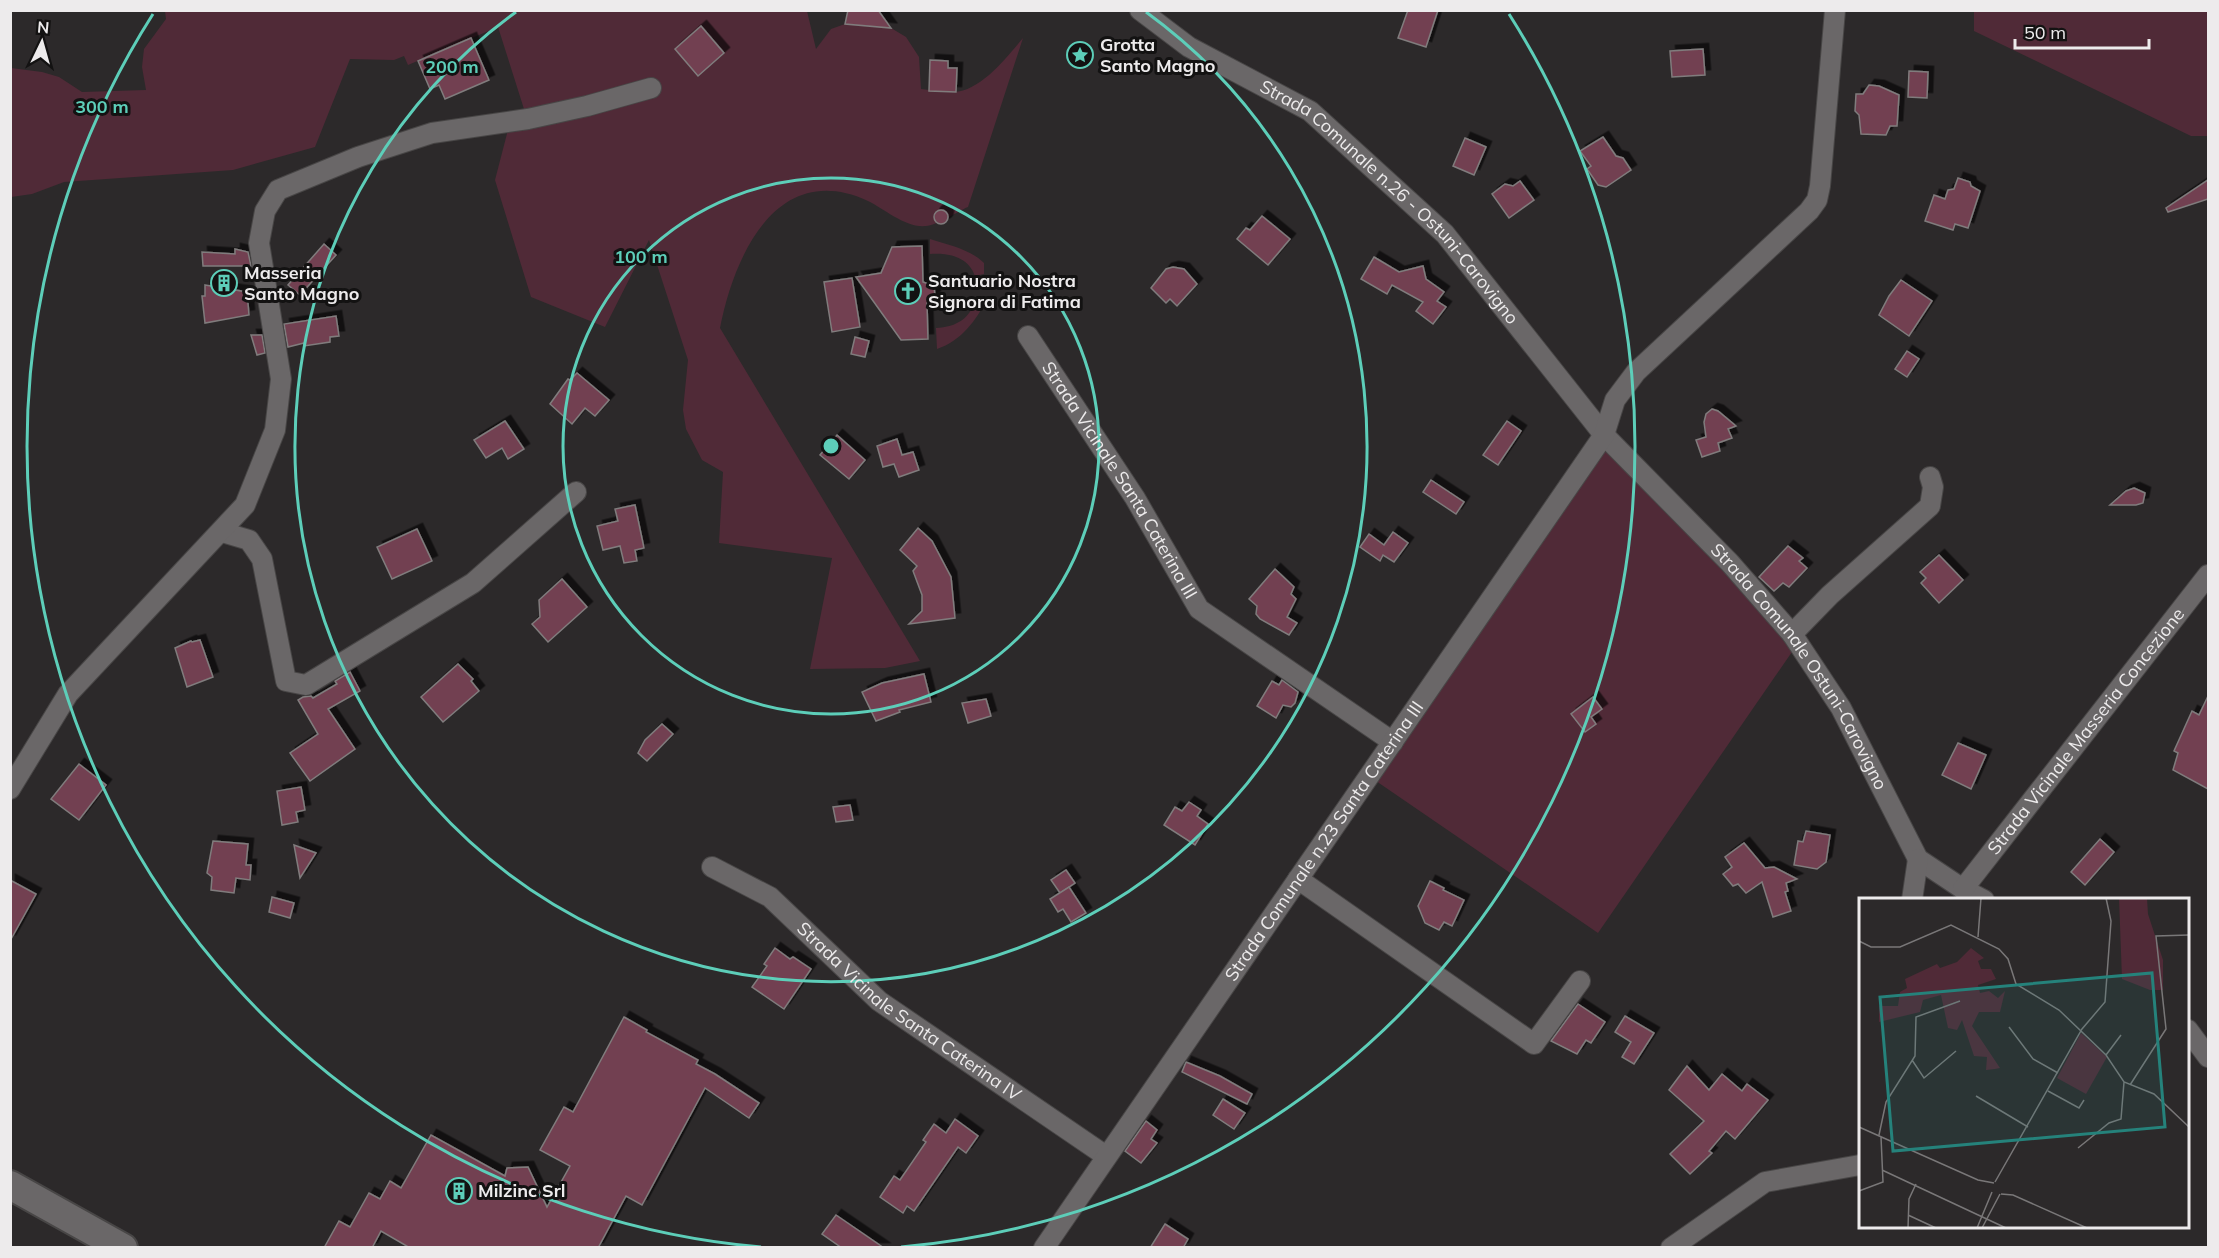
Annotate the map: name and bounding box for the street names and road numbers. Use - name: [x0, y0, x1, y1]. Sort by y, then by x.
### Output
- street label: Strada Comunale n.26 - Ostuni-Carovigno: [1256, 75, 1524, 329]
- street label: Strada Vicinale Santa Caterina III: [1037, 357, 1203, 603]
- street label: Strada Comunale Ostuni-Carovigno: [1706, 538, 1893, 794]
- street label: Strada Vicinale Masseria Concezione: [1982, 603, 2189, 859]
- street label: Strada Comunale n.23 Santa Caterina III: [1219, 697, 1428, 985]
- street label: Strada Vicinale Santa Caterina IV: [792, 917, 1026, 1106]

